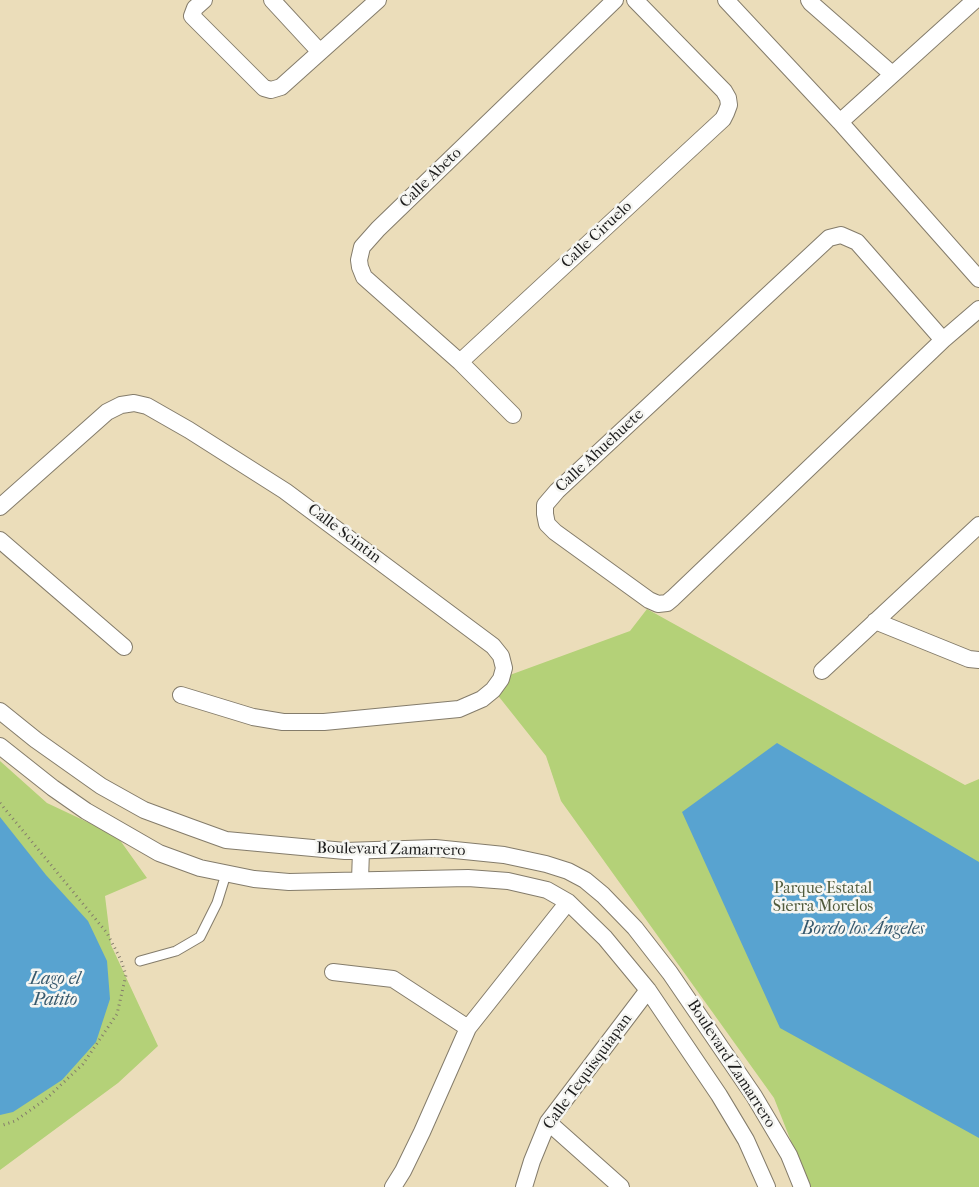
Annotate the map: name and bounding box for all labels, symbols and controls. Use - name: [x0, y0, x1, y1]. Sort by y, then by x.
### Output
- street label: Calle Abeto: [396, 144, 466, 212]
- street label: Calle Ciruelo: [558, 197, 636, 273]
- street label: Calle Ahuehuete: [552, 405, 648, 497]
- street label: Calle Scintin: [303, 500, 385, 568]
- street label: Boulevard Zamarrero: [317, 839, 465, 861]
- park label: Parque Estatal Sierra Morelos: [773, 879, 873, 917]
- water label: Bordo los Ángeles: [801, 919, 925, 941]
- water label: Lago el Patito: [30, 969, 80, 1012]
- street label: Boulevard Zamarrero: [682, 996, 780, 1132]
- street label: Calle Tequisquiapan: [540, 1010, 636, 1134]

